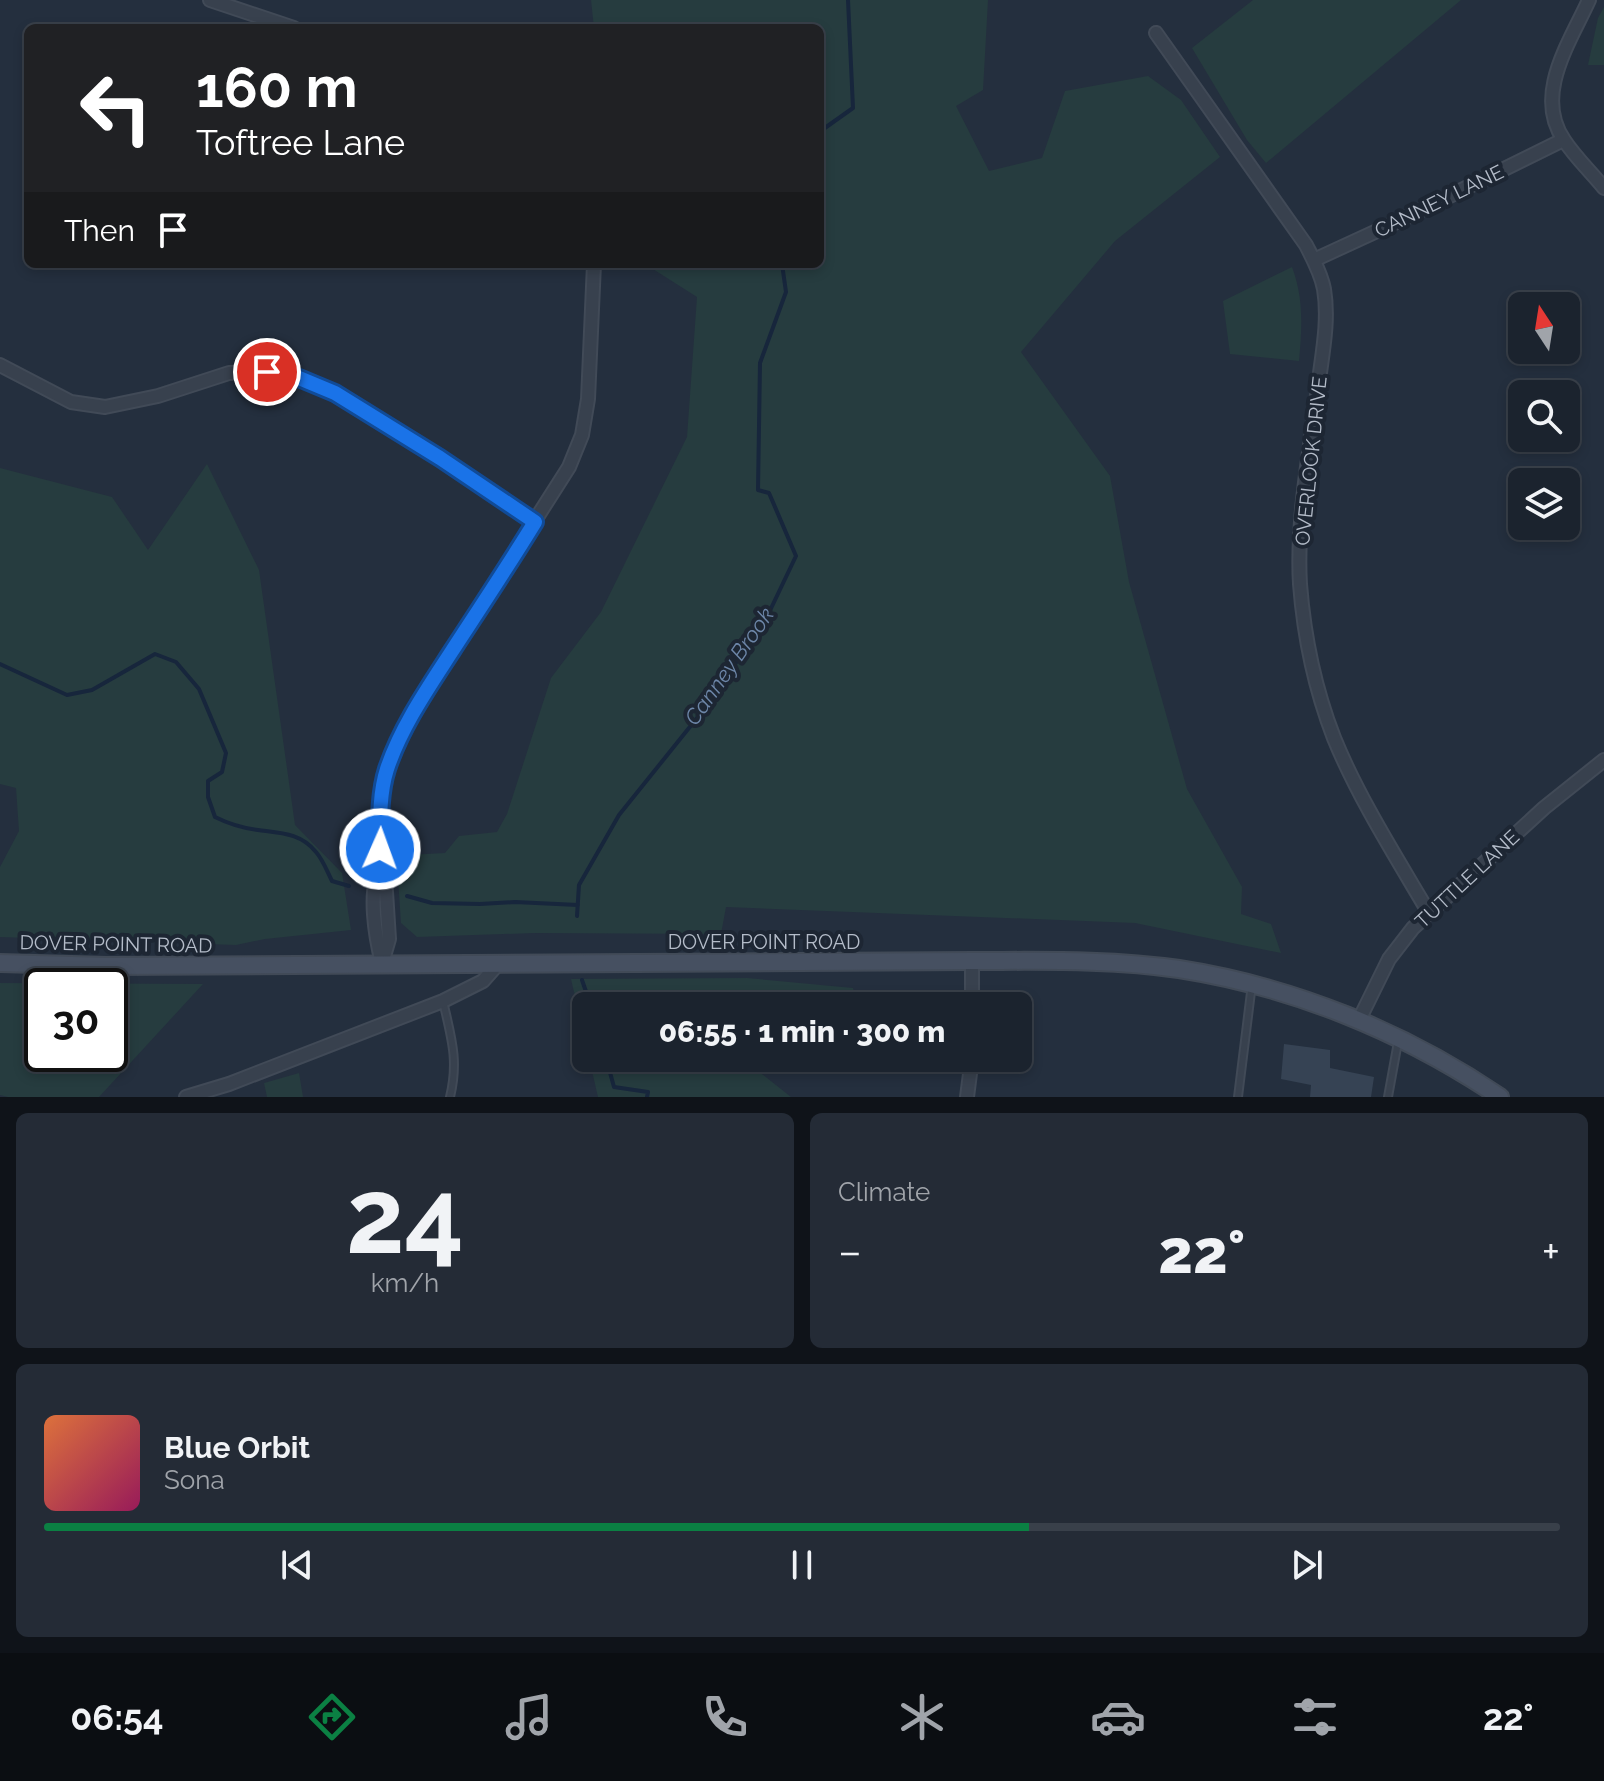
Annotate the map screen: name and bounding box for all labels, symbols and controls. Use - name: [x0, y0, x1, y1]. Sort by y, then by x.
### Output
- text: 160 m: [196, 54, 358, 120]
- icon: left: [64, 56, 168, 160]
- text: Toftree Lane: [196, 121, 405, 163]
- street label: CANNEY LANE: [1371, 159, 1507, 243]
- icon: arrive: [151, 208, 195, 252]
- text: Then: [64, 213, 135, 248]
- north arrow: [1508, 292, 1580, 364]
- map controls: [1508, 292, 1580, 540]
- pin: [233, 338, 301, 406]
- icon: arrive: [245, 350, 289, 394]
- street label: OVERLOOK DRIVE: [1290, 375, 1332, 547]
- button: search: [1508, 380, 1580, 452]
- button: layers: [1508, 468, 1580, 540]
- water label: Canney Brook: [679, 602, 779, 730]
- position arrow: [338, 807, 422, 891]
- street label: TUTTLE LANE: [1410, 825, 1524, 933]
- street label: DOVER POINT ROAD: [19, 930, 213, 958]
- street label: DOVER POINT ROAD: [668, 930, 860, 954]
- speed limit sign: 30: [24, 968, 128, 1072]
- text: 06:55 · 1 min · 300 m: [659, 1014, 945, 1049]
- text: 24: [346, 1155, 464, 1277]
- text: Climate: [838, 1177, 930, 1207]
- text: 22°: [1158, 1217, 1245, 1287]
- text: −: [838, 1226, 862, 1277]
- text: +: [1542, 1226, 1560, 1277]
- text: km/h: [371, 1268, 439, 1298]
- text: Blue Orbit: [164, 1430, 310, 1465]
- text: Sona: [164, 1465, 225, 1495]
- icon: previous: [275, 1543, 319, 1587]
- icon: pause: [780, 1543, 824, 1587]
- icon: next: [1285, 1543, 1329, 1587]
- icon: directions: [304, 1689, 360, 1745]
- icon: music: [501, 1689, 557, 1745]
- icon: phone: [697, 1689, 753, 1745]
- icon: climate: [894, 1689, 950, 1745]
- icon: car: [1090, 1689, 1146, 1745]
- icon: filters: [1287, 1689, 1343, 1745]
- text: 06:54: [70, 1696, 164, 1738]
- text: 22°: [1483, 1696, 1534, 1738]

